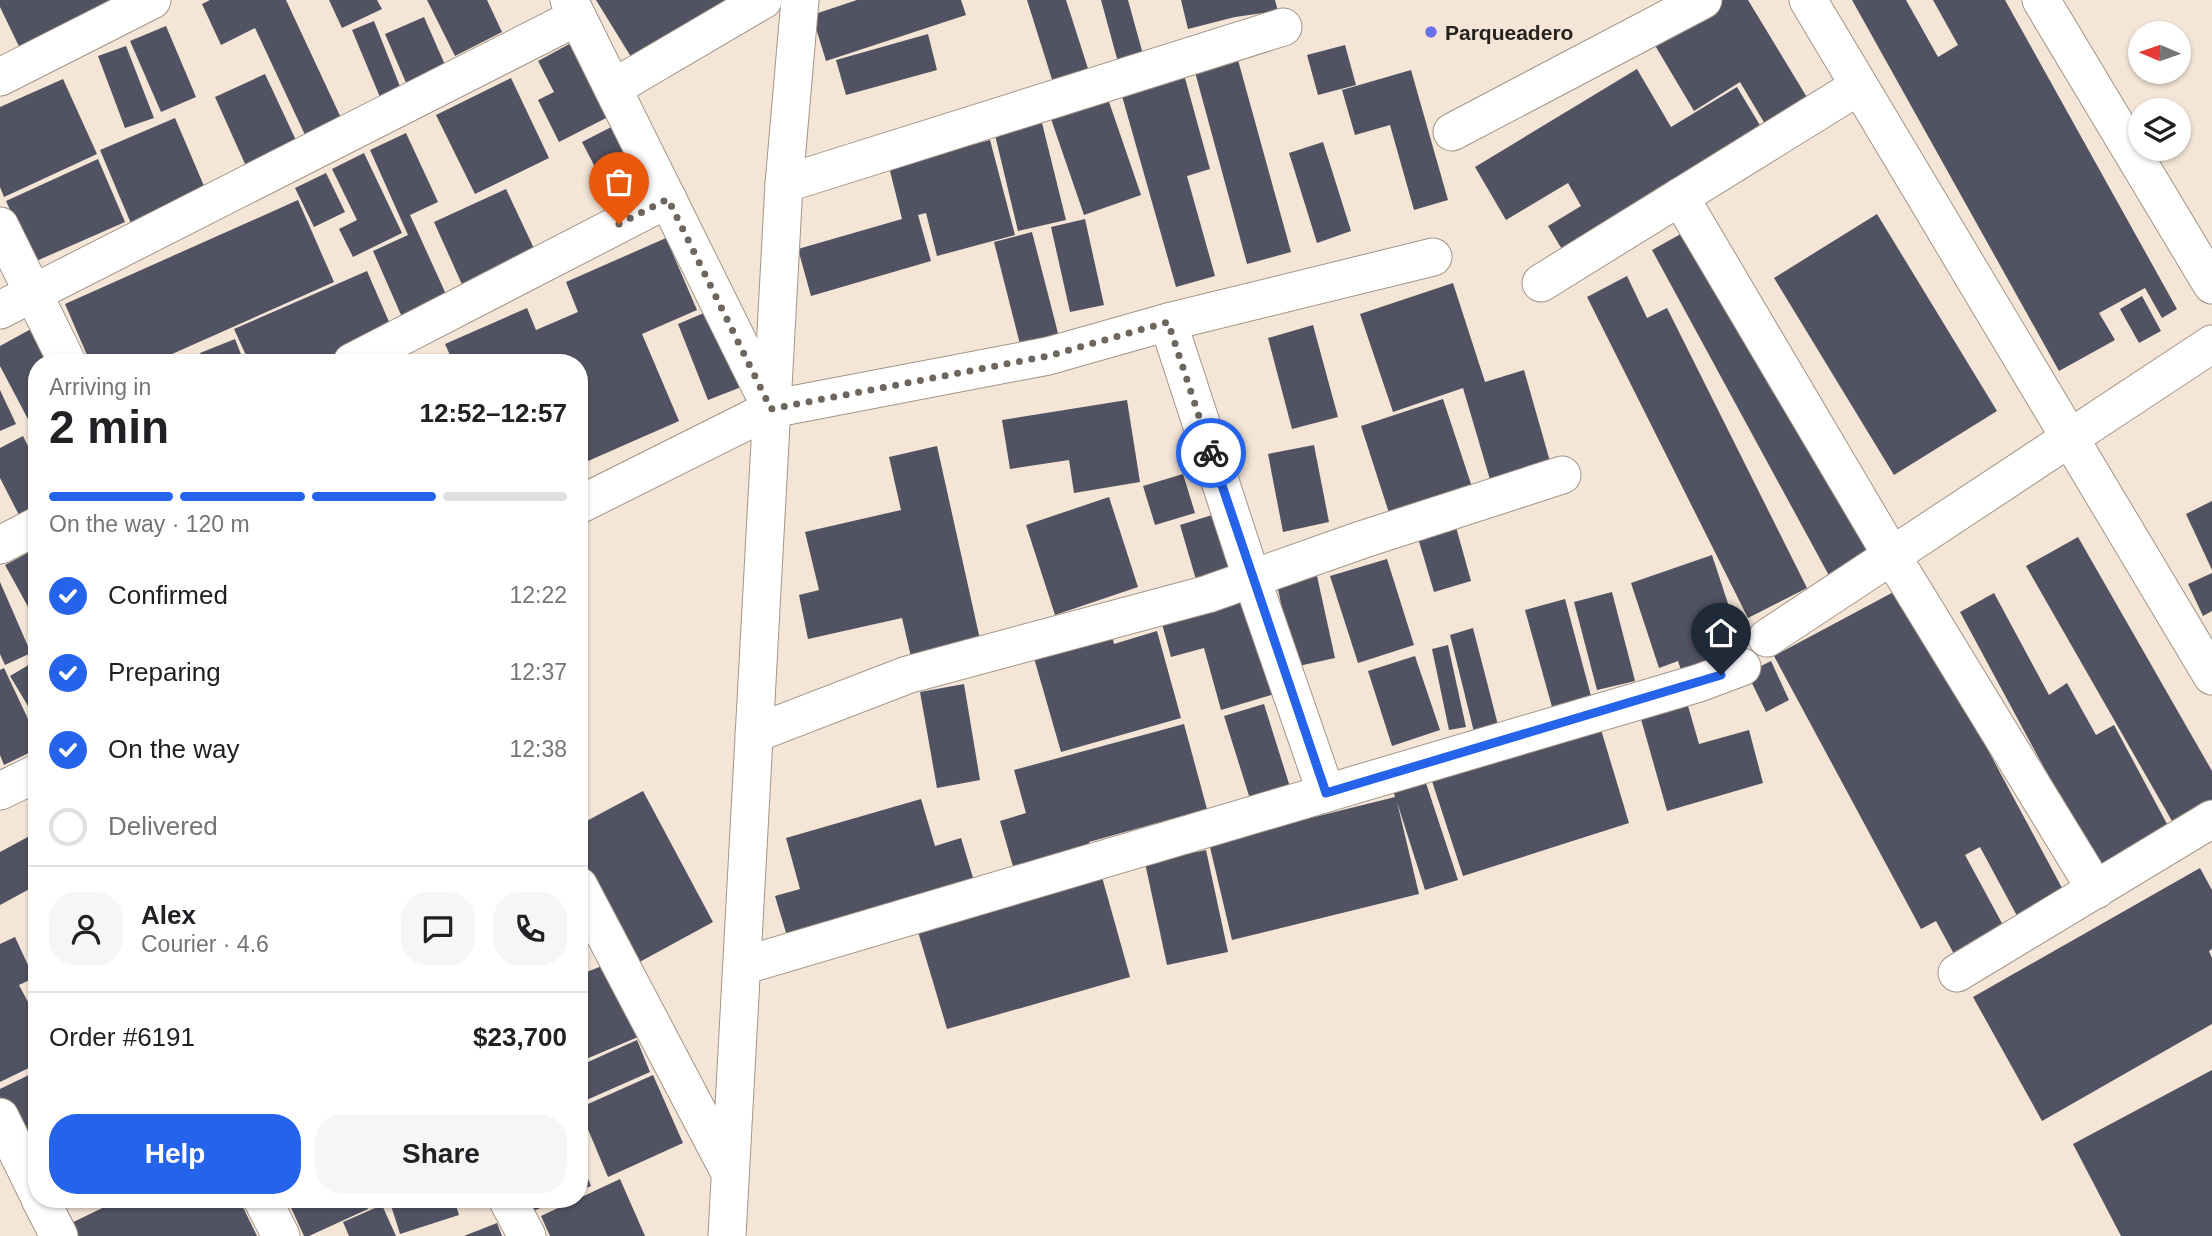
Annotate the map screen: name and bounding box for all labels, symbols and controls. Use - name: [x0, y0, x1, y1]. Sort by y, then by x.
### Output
- place label: Parqueadero: [1445, 21, 1573, 44]
- north arrow: [2128, 21, 2191, 84]
- map controls: [2128, 21, 2191, 161]
- marker: Parqueadero: [1423, 24, 1439, 40]
- button: layers: [2128, 98, 2191, 161]
- pin: [589, 152, 649, 224]
- icon: bag: [600, 163, 638, 201]
- text: Arriving in: [49, 374, 151, 400]
- text: 12:52–12:57: [420, 398, 567, 428]
- text: 2 min: [49, 401, 169, 453]
- courier: [1176, 418, 1246, 488]
- icon: bike: [1192, 434, 1230, 472]
- text: On the way · 120 m: [49, 511, 250, 537]
- icon: check: [49, 577, 87, 615]
- text: Confirmed: [108, 580, 228, 610]
- text: 12:22: [509, 582, 567, 608]
- pin: [1691, 603, 1751, 675]
- icon: home: [1702, 614, 1740, 652]
- icon: check: [49, 654, 87, 692]
- text: Preparing: [108, 657, 221, 687]
- text: 12:37: [509, 659, 567, 685]
- icon: check: [49, 731, 87, 769]
- text: On the way: [108, 734, 240, 764]
- text: 12:38: [509, 736, 567, 762]
- text: Delivered: [108, 811, 218, 841]
- button: person: [49, 892, 123, 966]
- button: chat: [401, 892, 475, 966]
- button: phone: [493, 892, 567, 966]
- text: Alex: [141, 900, 196, 930]
- text: Courier · 4.6: [141, 931, 269, 957]
- text: Order #6191: [49, 1022, 195, 1052]
- text: $23,700: [473, 1022, 567, 1052]
- button: Help: [49, 1114, 301, 1194]
- button: Share: [315, 1114, 567, 1194]

